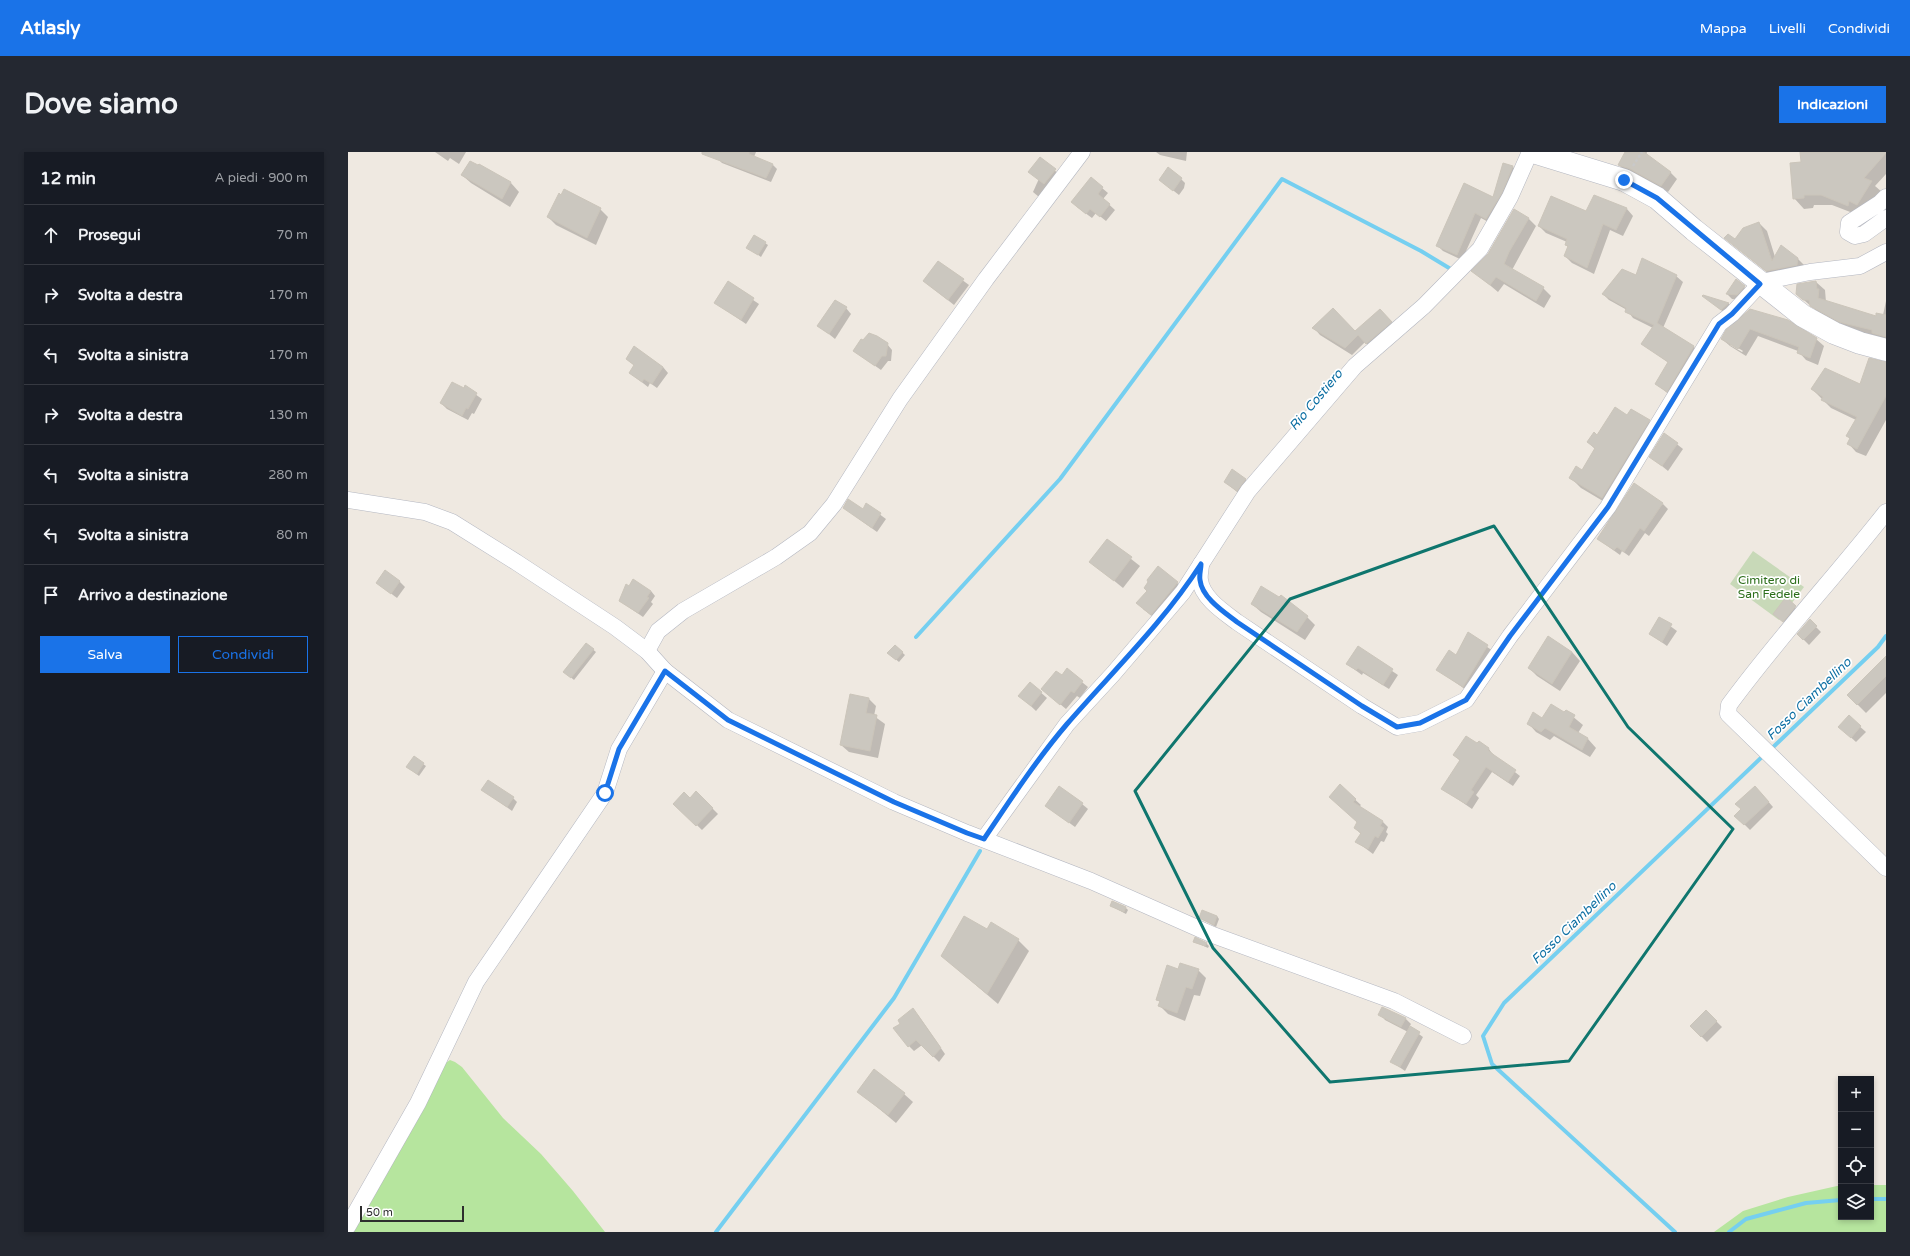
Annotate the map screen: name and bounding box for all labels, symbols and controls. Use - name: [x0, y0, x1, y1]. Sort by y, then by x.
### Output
- text: Atlasly: [20, 17, 80, 39]
- text: Mappa: [1700, 20, 1747, 37]
- text: Livelli: [1769, 20, 1806, 37]
- text: Condividi: [1828, 20, 1890, 37]
- button: Indicazioni: [1779, 86, 1886, 123]
- text: Dove siamo: [24, 87, 178, 121]
- text: 12 min: [40, 168, 96, 189]
- text: A piedi · 900 m: [215, 170, 308, 186]
- route end: [1615, 171, 1633, 189]
- icon: ahead: [40, 224, 62, 246]
- text: Prosegui: [78, 226, 141, 244]
- text: 70 m: [276, 227, 308, 243]
- icon: right: [40, 284, 62, 306]
- text: Svolta a destra: [78, 286, 183, 304]
- text: 170 m: [268, 287, 308, 303]
- icon: left: [40, 344, 62, 366]
- text: Svolta a sinistra: [78, 346, 189, 364]
- text: 170 m: [268, 347, 308, 363]
- water label: Rio Costiero: [1286, 365, 1347, 434]
- icon: right: [40, 404, 62, 426]
- text: Svolta a destra: [78, 406, 183, 424]
- text: 130 m: [268, 407, 308, 423]
- icon: left: [40, 464, 62, 486]
- text: Svolta a sinistra: [78, 466, 189, 484]
- text: 280 m: [268, 467, 308, 483]
- icon: left: [40, 524, 62, 546]
- text: Svolta a sinistra: [78, 526, 189, 544]
- text: 80 m: [276, 527, 308, 543]
- park label: Cimitero di San Fedele: [1738, 573, 1800, 601]
- icon: arrive: [40, 584, 62, 606]
- text: Arrivo a destinazione: [78, 586, 228, 604]
- button: Salva: [40, 636, 170, 673]
- button: Condividi: [178, 636, 308, 673]
- water label: Fosso Ciambellino: [1763, 654, 1856, 744]
- route start: [596, 784, 614, 802]
- water label: Fosso Ciambellino: [1528, 878, 1621, 968]
- map controls: [1838, 1076, 1874, 1220]
- button: +: [1838, 1076, 1874, 1112]
- button: −: [1838, 1112, 1874, 1148]
- button: locate: [1838, 1148, 1874, 1184]
- button: layers: [1838, 1184, 1874, 1220]
- scale bar: [360, 1204, 464, 1223]
- text: 50 m: [366, 1206, 393, 1219]

